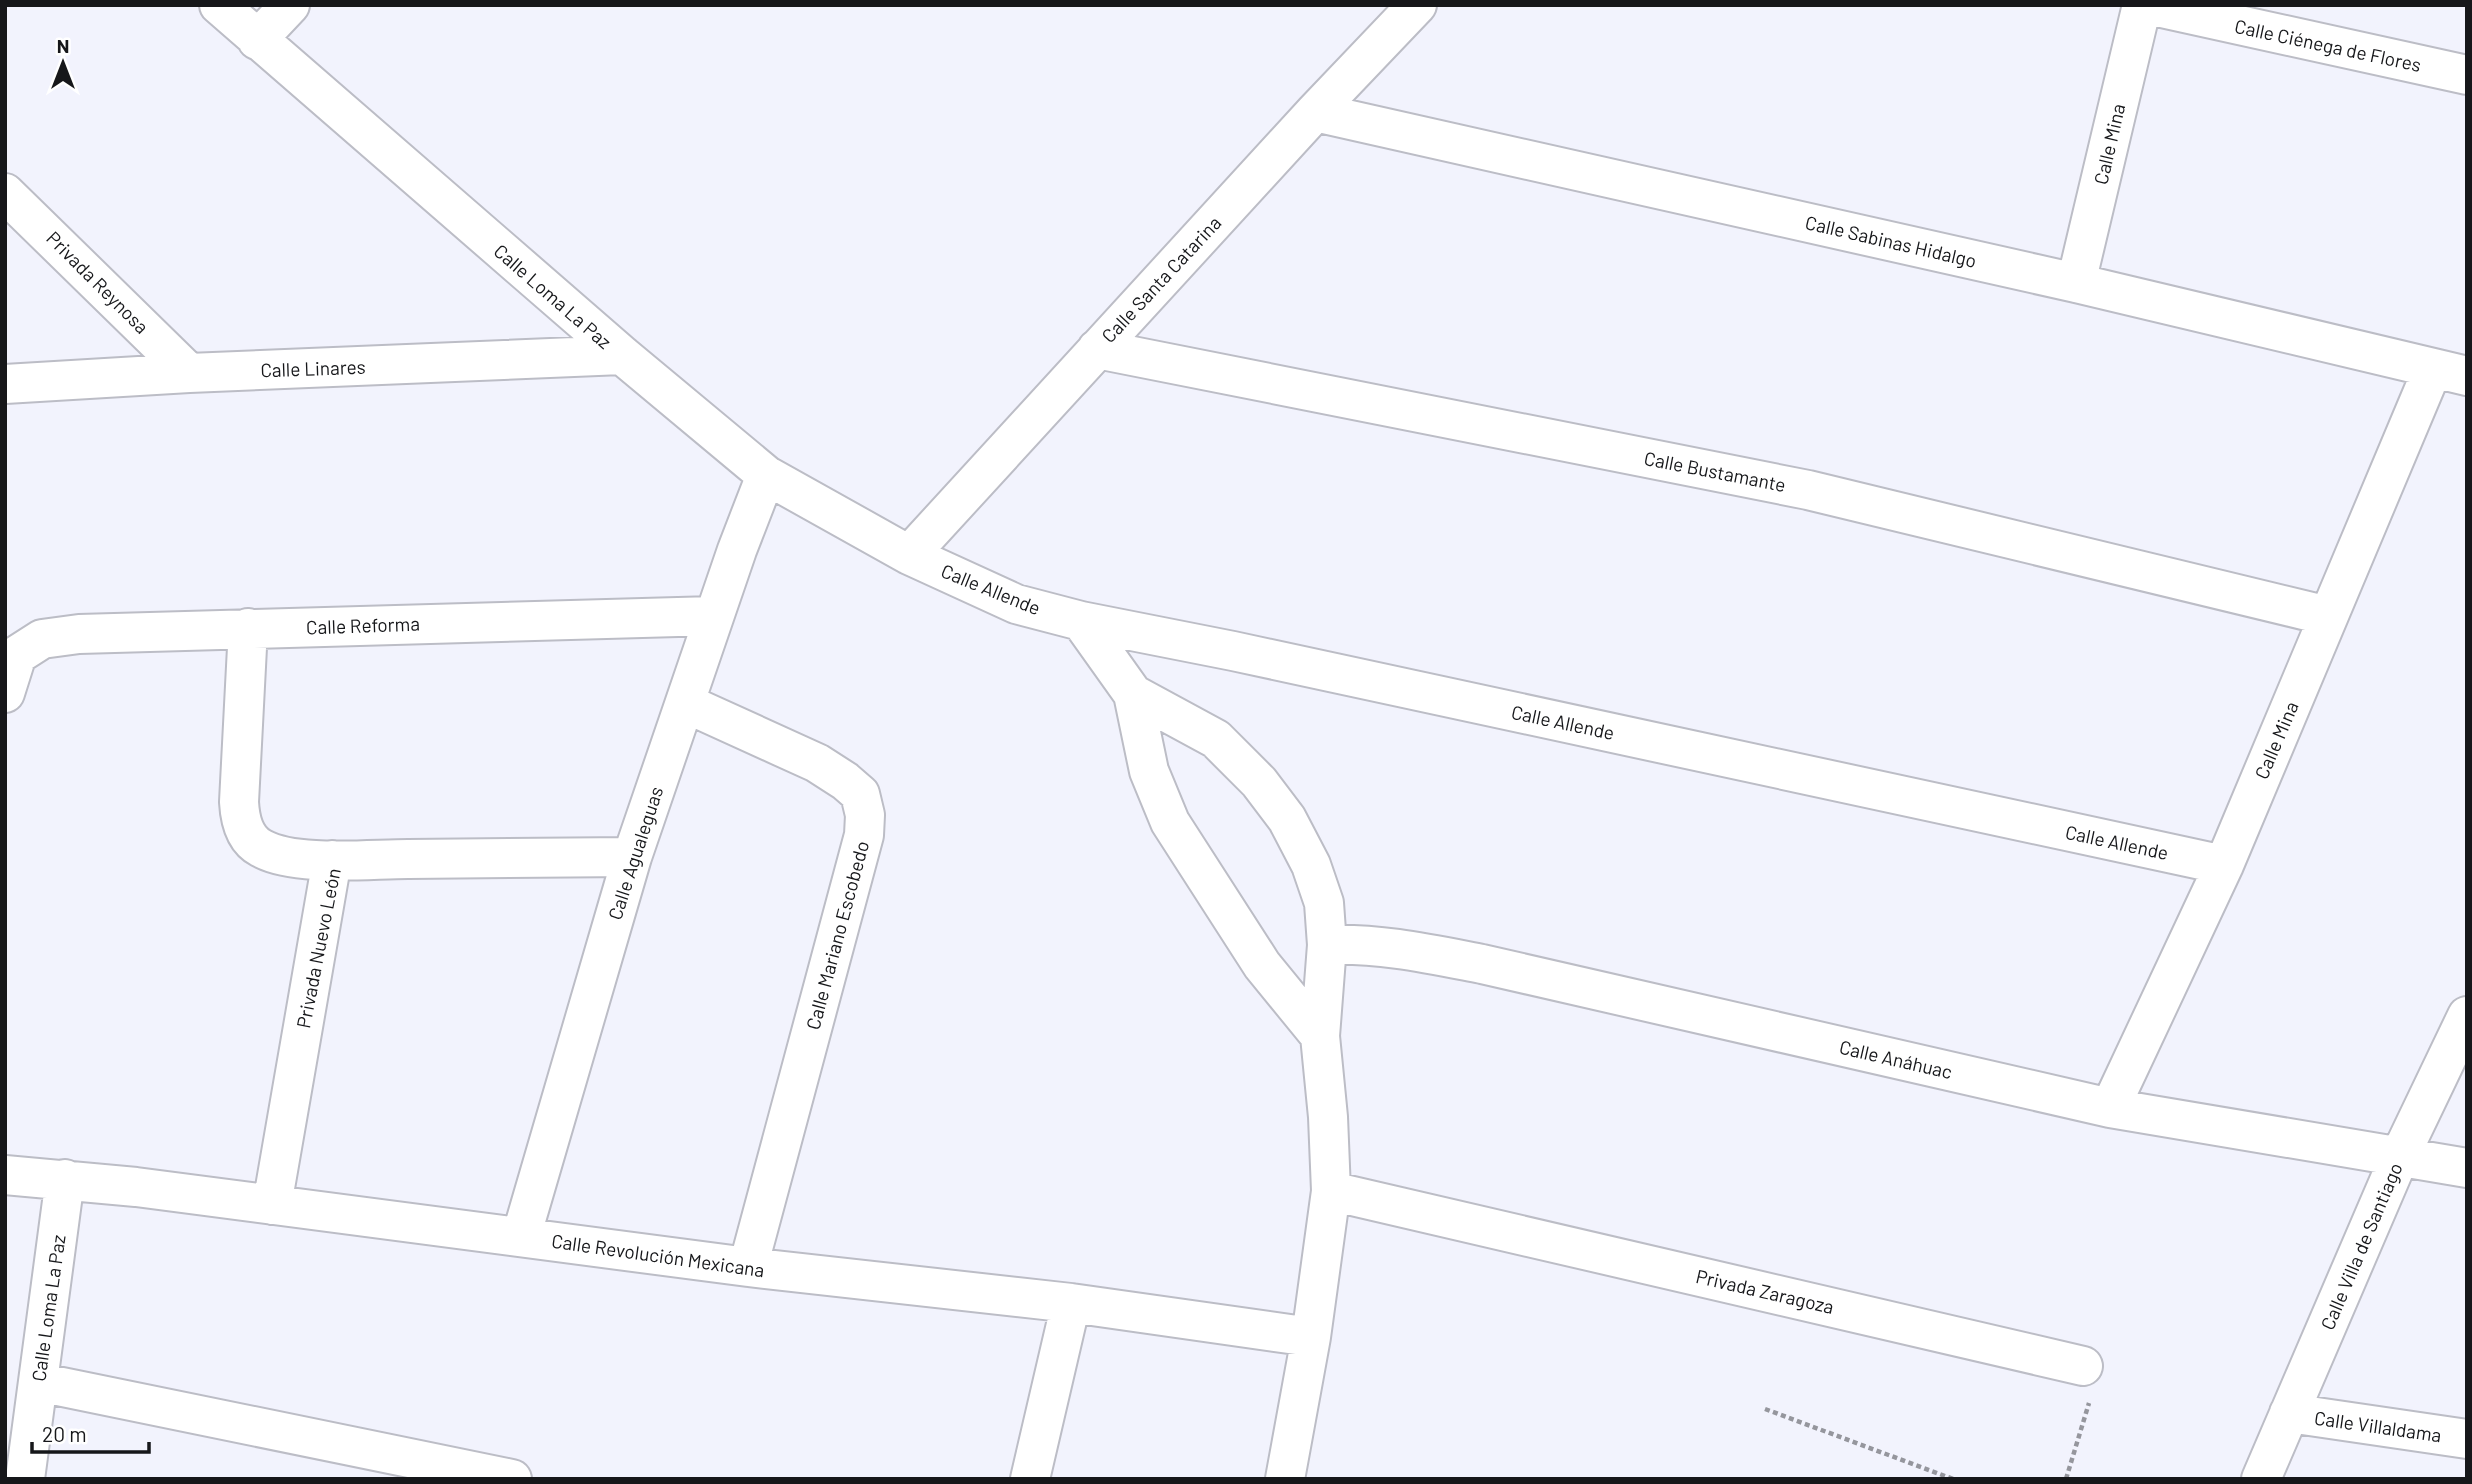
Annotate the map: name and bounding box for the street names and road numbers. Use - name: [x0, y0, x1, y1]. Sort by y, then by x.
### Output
- street label: Calle Ciénega de Flores: [2233, 14, 2423, 76]
- street label: Calle Mina: [2089, 101, 2129, 187]
- street label: Calle Sabinas Hidalgo: [1803, 210, 1979, 272]
- street label: Calle Santa Catarina: [1096, 211, 1226, 347]
- street label: Privada Reynosa: [42, 226, 154, 338]
- street label: Calle Loma La Paz: [490, 239, 616, 353]
- street label: Calle Linares: [260, 355, 366, 381]
- street label: Calle Bustamante: [1642, 446, 1788, 496]
- street label: Calle Allende: [938, 559, 1044, 619]
- street label: Calle Reforma: [306, 612, 420, 638]
- street label: Calle Mina: [2249, 698, 2303, 782]
- street label: Calle Allende: [1509, 700, 1617, 744]
- street label: Calle Agualeguas: [603, 784, 667, 922]
- street label: Calle Allende: [2063, 820, 2171, 864]
- street label: Calle Mariano Escobedo: [801, 838, 873, 1032]
- street label: Privada Nuevo León: [291, 866, 345, 1030]
- street label: Calle Anáhuac: [1837, 1035, 1955, 1083]
- street label: Calle Villa de Santiago: [2315, 1159, 2407, 1333]
- street label: Calle Revolución Mexicana: [550, 1229, 766, 1281]
- street label: Calle Loma La Paz: [26, 1233, 70, 1383]
- street label: Privada Zaragoza: [1694, 1264, 1836, 1318]
- street label: Calle Villaldama: [2313, 1406, 2443, 1446]

